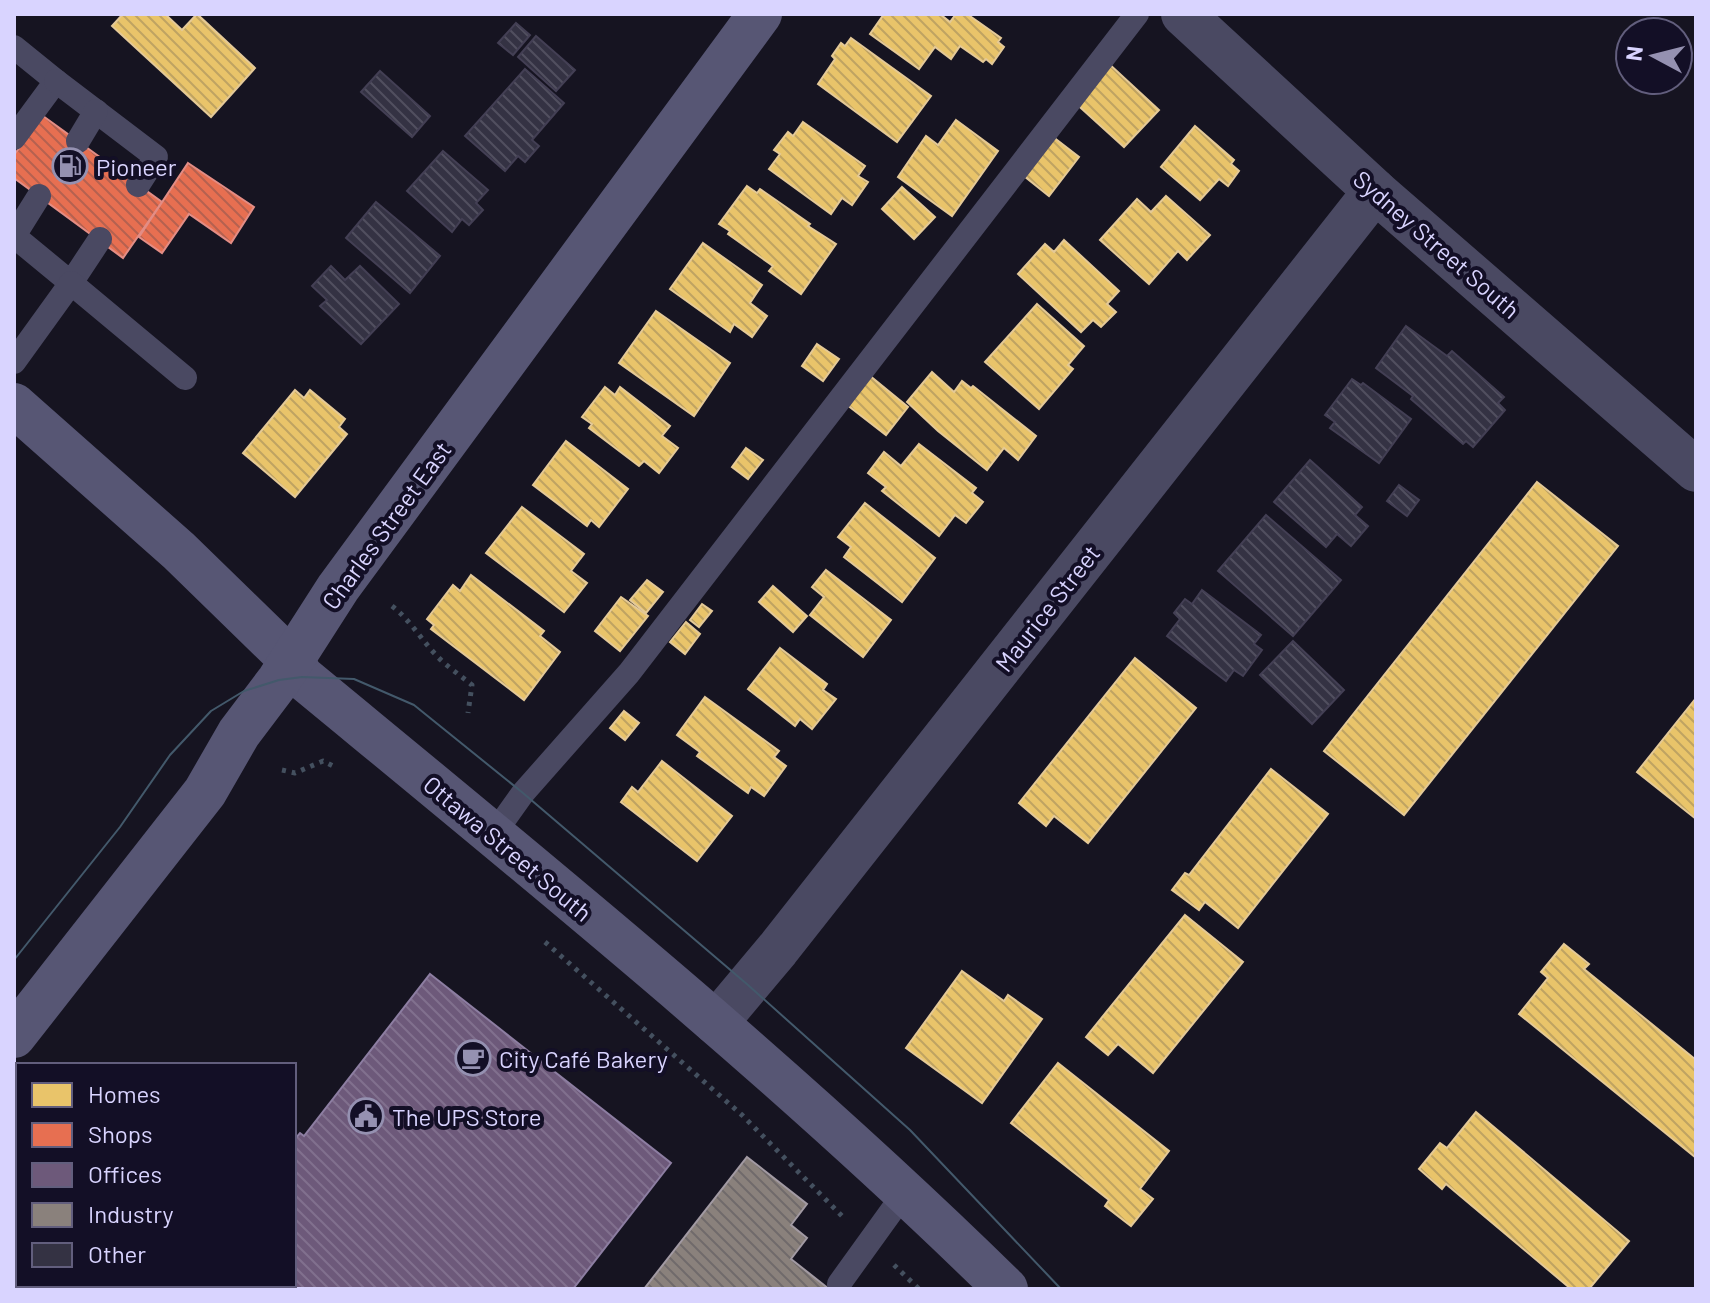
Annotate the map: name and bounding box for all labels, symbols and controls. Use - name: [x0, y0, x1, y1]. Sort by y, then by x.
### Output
- north arrow: [1614, 16, 1694, 96]
- text: N: [1619, 45, 1647, 62]
- fuel station icon: Pioneer: [51, 147, 89, 185]
- place label: Pioneer: [96, 152, 177, 181]
- street label: Sydney Street South: [1348, 164, 1526, 324]
- street label: Charles Street East: [315, 435, 457, 615]
- street label: Maurice Street: [989, 539, 1105, 677]
- street label: Ottawa Street South: [418, 769, 598, 927]
- cafe icon: City Café Bakery: [454, 1039, 492, 1077]
- place label: City Café Bakery: [499, 1044, 668, 1073]
- legend: [16, 1063, 296, 1287]
- text: Homes: [88, 1079, 161, 1108]
- public building icon: The UPS Store: [347, 1097, 385, 1135]
- place label: The UPS Store: [392, 1102, 541, 1131]
- text: Shops: [88, 1119, 153, 1148]
- text: Offices: [88, 1159, 162, 1188]
- text: Industry: [88, 1199, 174, 1228]
- text: Other: [88, 1239, 146, 1268]

